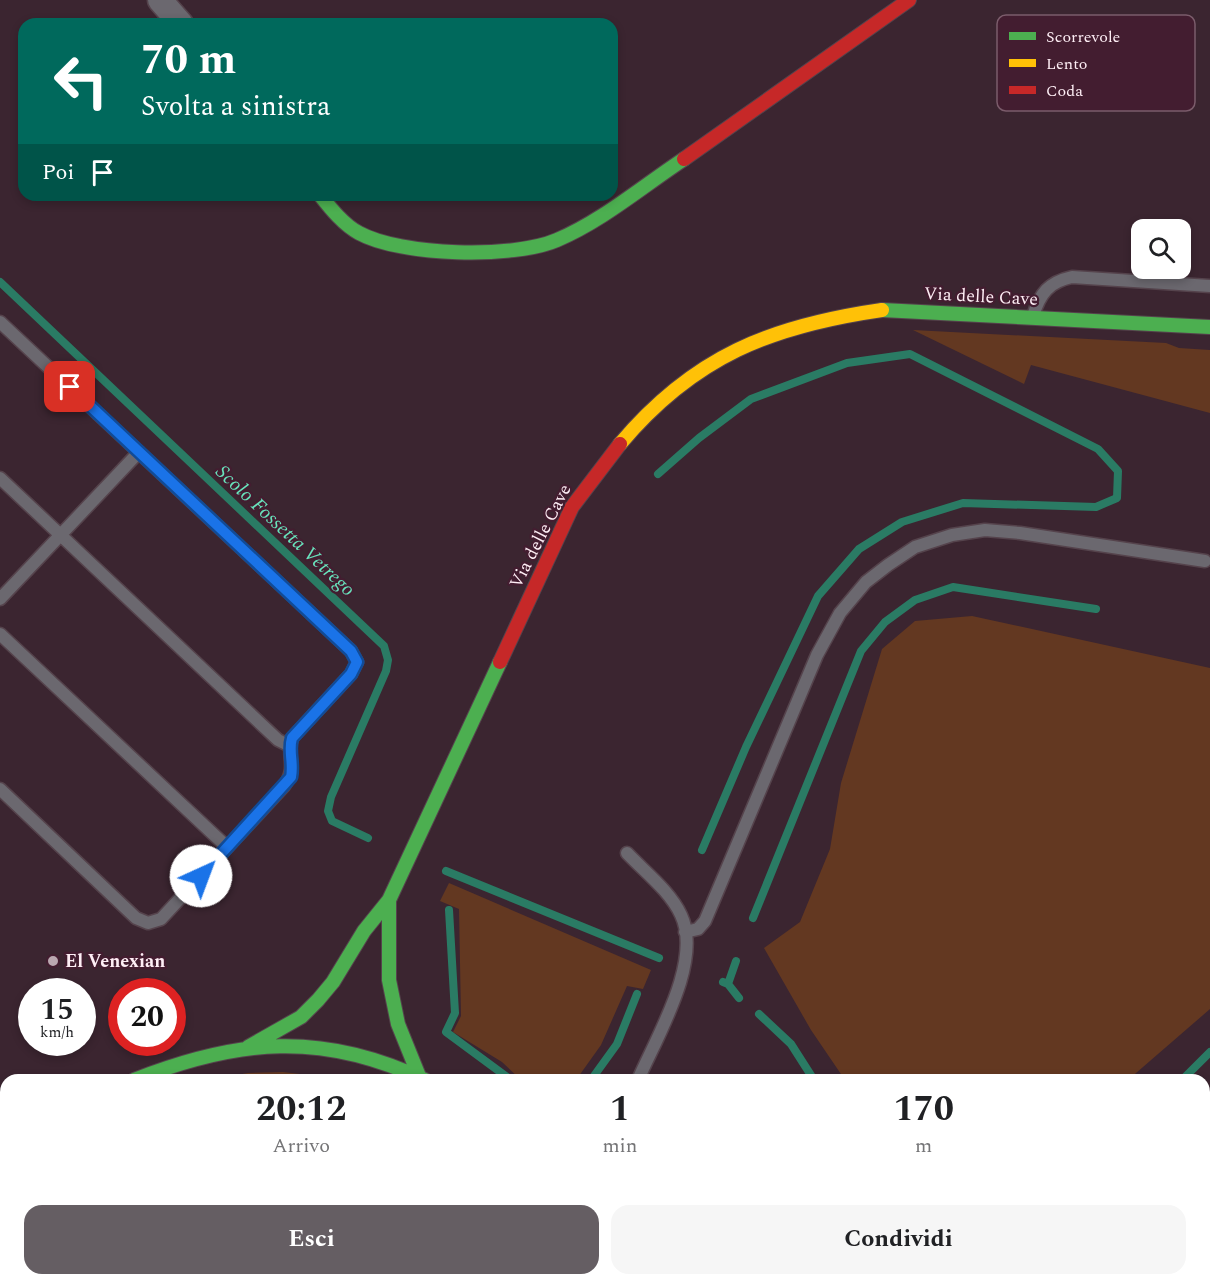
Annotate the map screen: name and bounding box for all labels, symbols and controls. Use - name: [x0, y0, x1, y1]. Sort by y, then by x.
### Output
- legend: [997, 15, 1195, 111]
- text: Scorrevole: [1046, 25, 1120, 49]
- text: 70 m: [141, 29, 236, 92]
- icon: left: [42, 42, 120, 120]
- text: Lento: [1046, 52, 1087, 76]
- text: Coda: [1046, 79, 1083, 103]
- text: Svolta a sinistra: [141, 86, 330, 128]
- text: Poi: [42, 156, 74, 189]
- icon: arrive: [86, 156, 119, 189]
- map controls: [1131, 219, 1191, 279]
- button: search: [1131, 219, 1191, 279]
- street label: Via delle Cave: [923, 280, 1039, 313]
- pin: [44, 361, 95, 412]
- icon: arrive: [53, 370, 86, 403]
- water label: Scolo Fossetta Vetrego: [209, 458, 362, 604]
- street label: Via delle Cave: [503, 479, 578, 593]
- position arrow: [169, 844, 233, 908]
- place label: El Venexian: [65, 948, 165, 975]
- marker: El Venexian: [46, 954, 60, 968]
- speed limit sign: 20: [108, 978, 186, 1056]
- text: 15: [40, 987, 74, 1033]
- text: km/h: [40, 1021, 74, 1044]
- text: 20:12: [256, 1082, 346, 1137]
- text: 1: [610, 1082, 630, 1137]
- text: 170: [893, 1082, 954, 1137]
- text: Arrivo: [272, 1131, 330, 1161]
- text: min: [602, 1131, 637, 1161]
- text: m: [915, 1131, 932, 1161]
- button: Esci: [24, 1205, 599, 1274]
- button: Condividi: [611, 1205, 1186, 1274]

